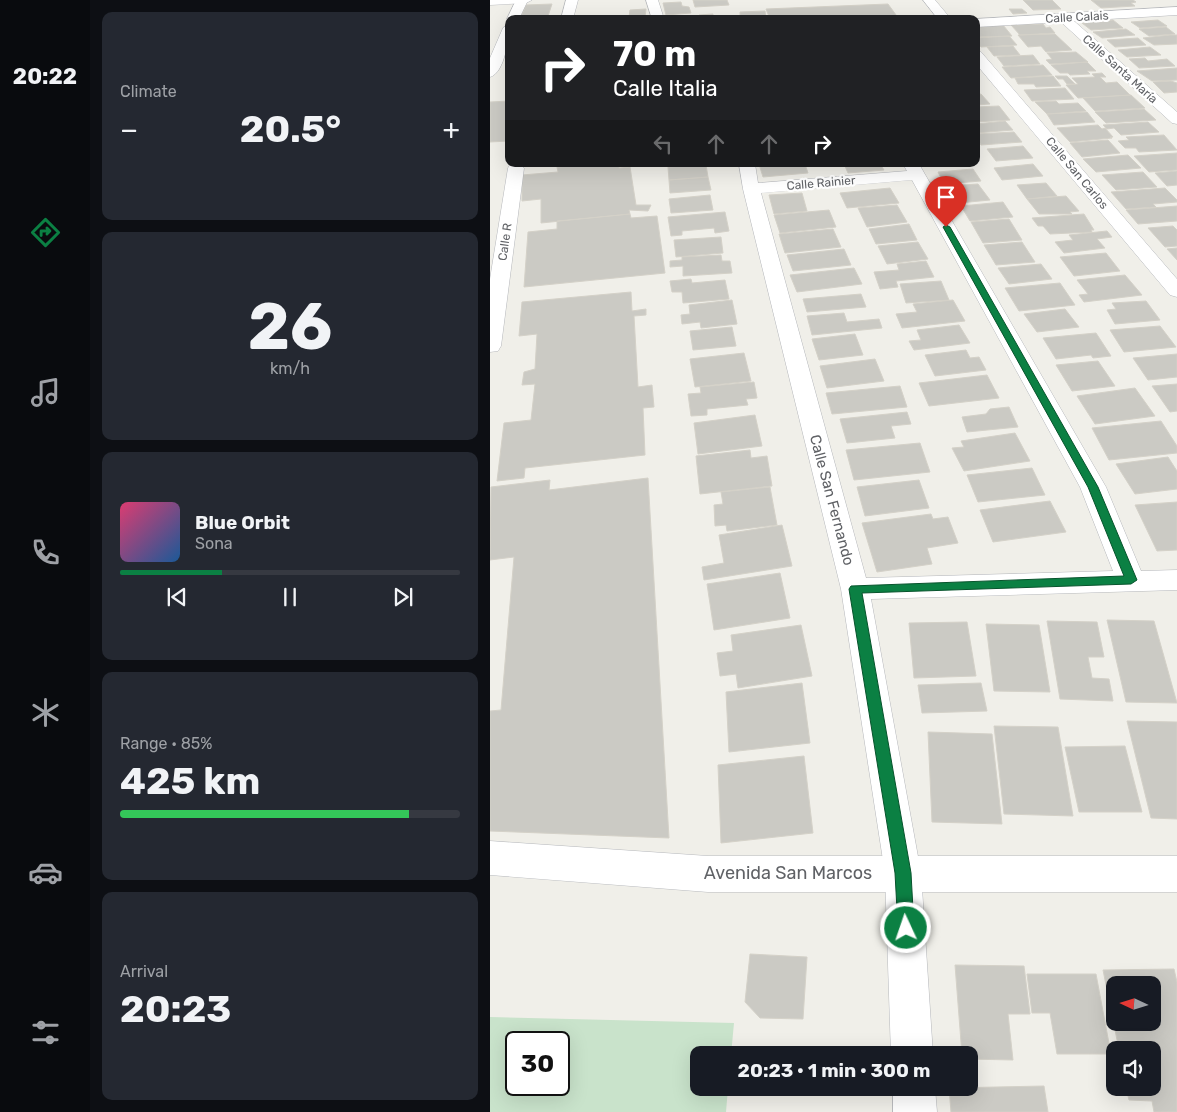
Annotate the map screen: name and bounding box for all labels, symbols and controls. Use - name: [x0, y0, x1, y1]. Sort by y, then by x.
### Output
- street label: Calle Calais: [1045, 8, 1109, 26]
- street label: Calle Santa María: [1080, 32, 1160, 106]
- text: 70 m: [613, 33, 696, 75]
- icon: right: [530, 35, 595, 100]
- text: 20:22: [13, 63, 77, 90]
- text: Calle Italia: [613, 75, 718, 102]
- text: Climate: [120, 82, 177, 101]
- text: 20.5°: [240, 106, 341, 152]
- text: −: [120, 113, 138, 146]
- text: +: [443, 113, 460, 146]
- icon: left: [649, 130, 677, 158]
- icon: ahead: [702, 130, 730, 158]
- icon: ahead: [755, 130, 783, 158]
- icon: right: [808, 130, 836, 158]
- street label: Calle San Carlos: [1043, 134, 1111, 212]
- street label: Calle Rainier: [786, 173, 856, 193]
- pin: [925, 176, 967, 227]
- icon: arrive: [932, 183, 960, 211]
- icon: directions: [28, 215, 63, 250]
- street label: Calle R: [495, 222, 515, 262]
- text: 26: [248, 288, 332, 365]
- text: km/h: [270, 359, 310, 378]
- icon: music: [28, 375, 63, 410]
- street label: Calle San Fernando: [806, 433, 858, 567]
- text: Blue Orbit: [195, 511, 290, 534]
- text: Sona: [195, 534, 233, 553]
- icon: phone: [28, 535, 63, 570]
- icon: previous: [163, 583, 191, 611]
- icon: pause: [276, 583, 304, 611]
- icon: next: [389, 583, 417, 611]
- icon: climate: [28, 695, 63, 730]
- text: Range · 85%: [120, 734, 213, 753]
- text: 425 km: [120, 758, 260, 804]
- icon: car: [28, 855, 63, 890]
- street label: Avenida San Marcos: [704, 862, 872, 884]
- position arrow: [879, 901, 931, 953]
- text: Arrival: [120, 962, 168, 981]
- north arrow: [1106, 976, 1161, 1031]
- map controls: [1106, 976, 1161, 1096]
- text: 20:23: [120, 986, 231, 1032]
- icon: filters: [28, 1015, 63, 1050]
- speed limit sign: 30: [505, 1031, 570, 1096]
- button: sound: [1106, 1041, 1161, 1096]
- text: 20:23 · 1 min · 300 m: [738, 1059, 930, 1082]

